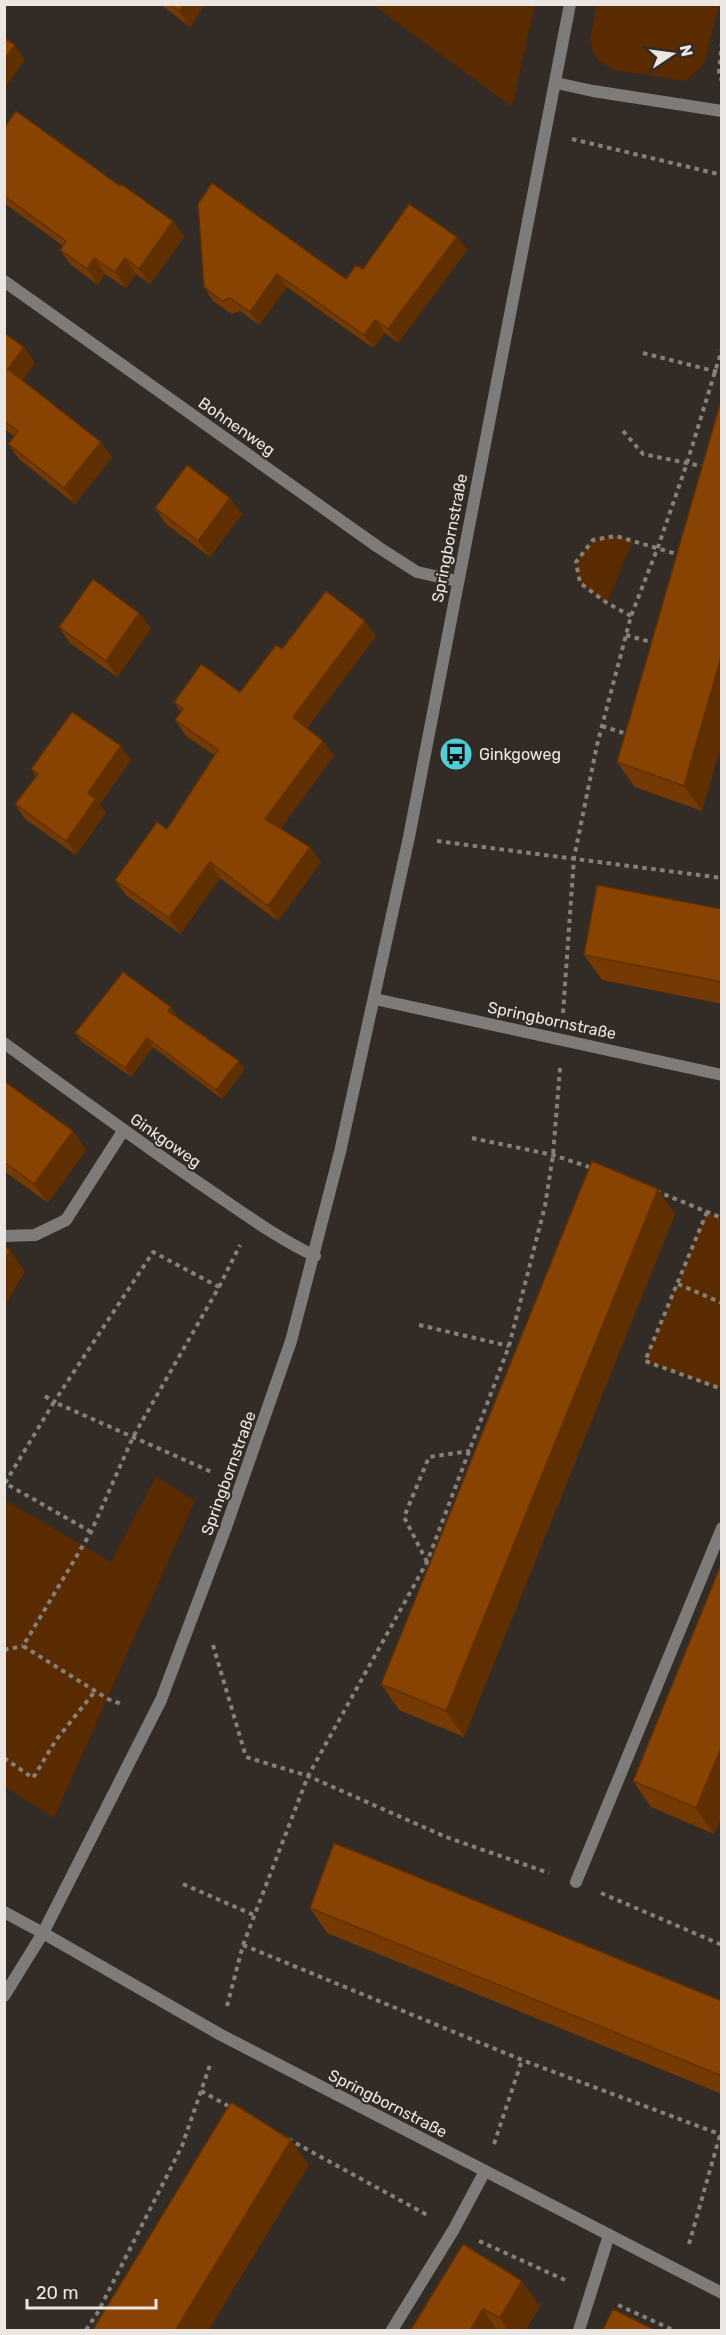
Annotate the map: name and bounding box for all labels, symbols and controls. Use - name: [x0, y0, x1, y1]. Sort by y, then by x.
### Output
- north arrow: [642, 24, 702, 84]
- text: N: [676, 43, 697, 58]
- street label: Bohnenweg: [195, 393, 279, 460]
- street label: Springbornstraße: [428, 472, 471, 604]
- bus stop icon: Ginkgoweg: [438, 736, 474, 772]
- place label: Ginkgoweg: [479, 745, 561, 764]
- street label: Springbornstraße: [486, 998, 618, 1043]
- street label: Ginkgoweg: [127, 1109, 205, 1172]
- street label: Springbornstraße: [197, 1408, 260, 1538]
- street label: Springbornstraße: [325, 2065, 450, 2142]
- scale bar: [27, 2272, 156, 2310]
- text: 20 m: [36, 2282, 78, 2304]

